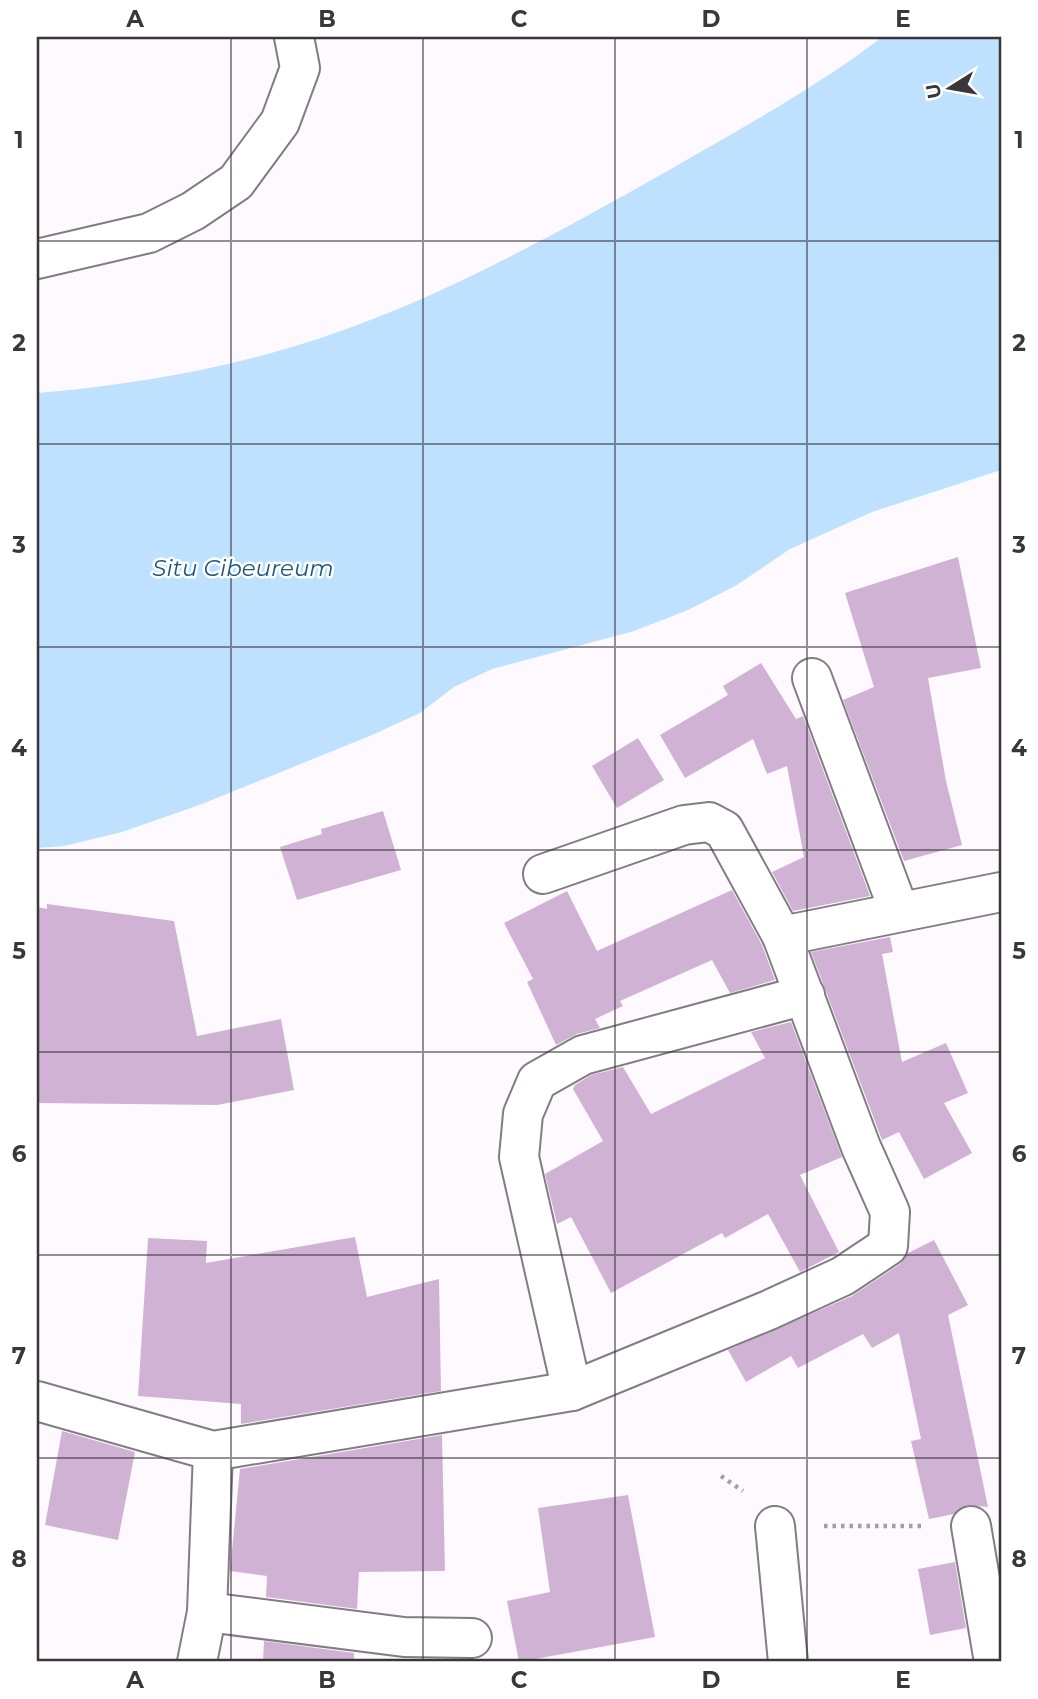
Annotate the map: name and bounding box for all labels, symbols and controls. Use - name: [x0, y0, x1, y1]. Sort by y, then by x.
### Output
- text: A: [125, 5, 144, 33]
- text: B: [318, 5, 336, 33]
- text: C: [511, 5, 528, 33]
- text: D: [702, 5, 721, 33]
- text: E: [895, 5, 911, 33]
- north arrow: [916, 52, 986, 122]
- text: U: [921, 82, 947, 101]
- text: 1: [14, 126, 24, 154]
- text: 1: [1014, 126, 1024, 154]
- text: 2: [12, 329, 26, 357]
- text: 2: [1012, 329, 1026, 357]
- text: 3: [11, 531, 26, 559]
- text: 3: [1011, 531, 1026, 559]
- water label: Situ Cibeureum: [152, 554, 334, 582]
- text: 4: [11, 734, 27, 762]
- text: 4: [1011, 734, 1027, 762]
- text: 5: [12, 937, 26, 965]
- text: 5: [1012, 937, 1026, 965]
- text: 6: [12, 1140, 27, 1168]
- text: 6: [1012, 1140, 1027, 1168]
- text: 7: [12, 1342, 26, 1370]
- text: 7: [1012, 1342, 1026, 1370]
- text: 8: [11, 1545, 27, 1573]
- text: 8: [1011, 1545, 1027, 1573]
- text: A: [125, 1666, 144, 1694]
- text: B: [318, 1666, 336, 1694]
- text: C: [511, 1666, 528, 1694]
- text: D: [702, 1666, 721, 1694]
- text: E: [895, 1666, 911, 1694]

